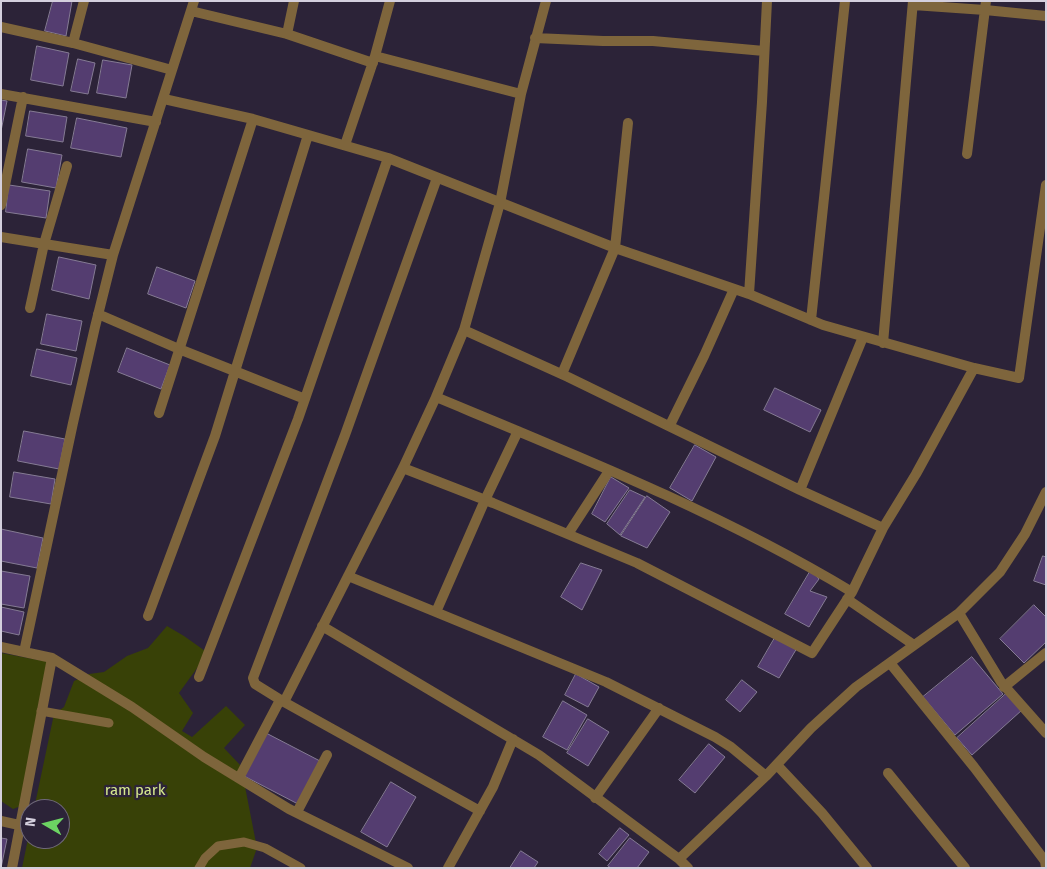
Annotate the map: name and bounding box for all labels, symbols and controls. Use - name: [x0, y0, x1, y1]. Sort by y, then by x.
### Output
- park label: ram park: [105, 782, 165, 800]
- north arrow: [20, 799, 70, 849]
- text: N: [22, 816, 40, 828]

